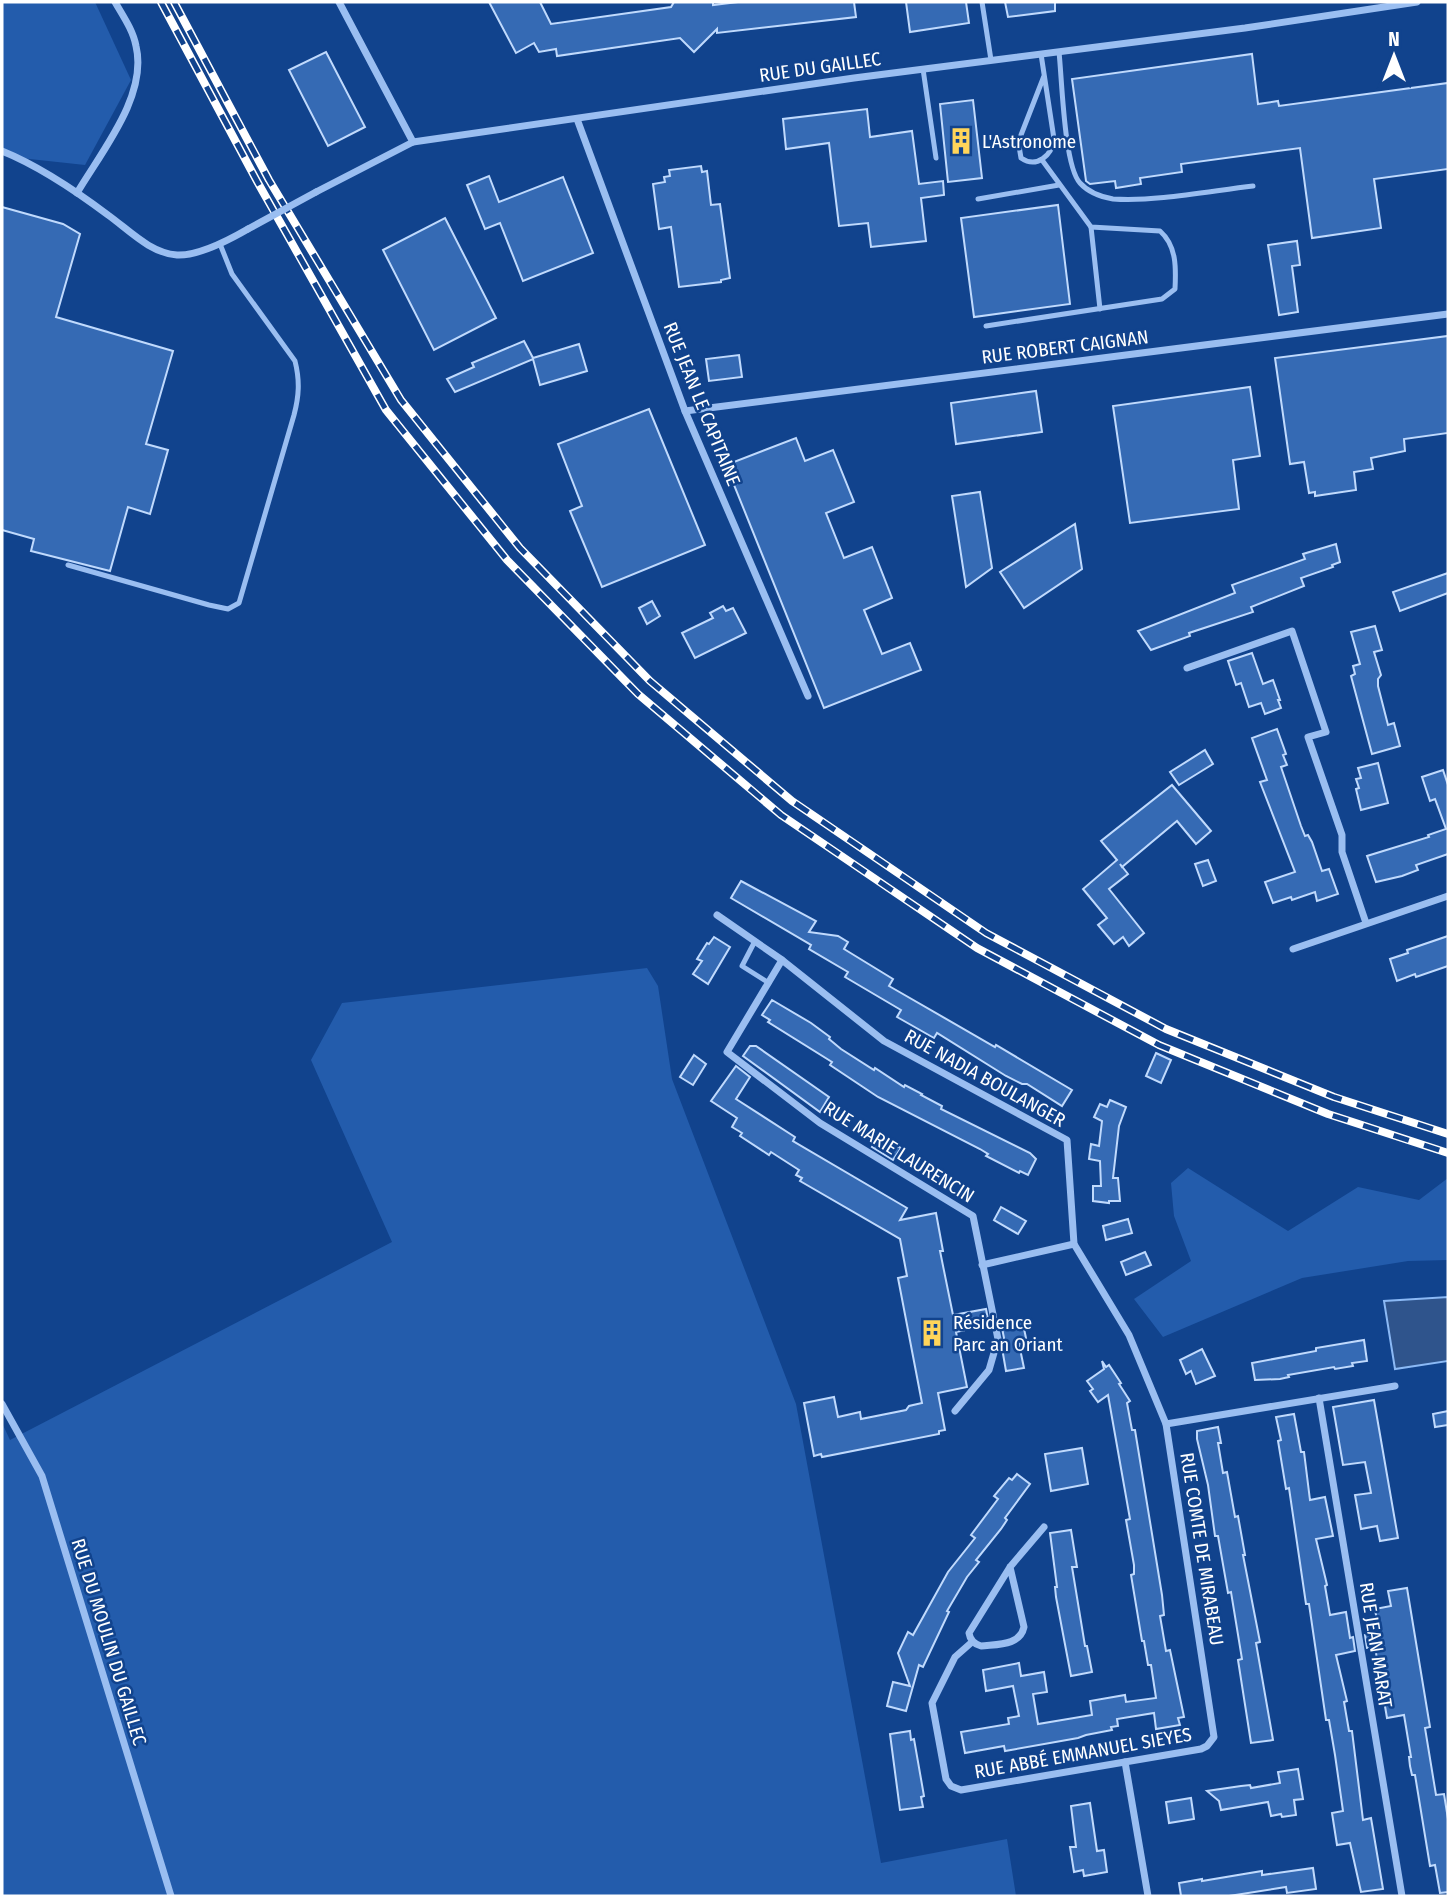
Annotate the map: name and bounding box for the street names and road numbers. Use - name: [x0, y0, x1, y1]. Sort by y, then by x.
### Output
- street label: RUE DU GAILLEC: [758, 47, 883, 87]
- street label: RUE JEAN LE CAPITAINE: [659, 319, 745, 489]
- street label: RUE ROBERT CAIGNAN: [980, 325, 1150, 369]
- street label: RUE NADIA BOULANGER: [901, 1024, 1069, 1132]
- street label: RUE MARIE LAURENCIN: [819, 1096, 979, 1208]
- street label: RUE COMTE DE MIRABEAU: [1175, 1451, 1229, 1647]
- street label: RUE DU MOULIN DU GAILLEC: [67, 1536, 152, 1748]
- street label: RUE JEAN MARAT: [1355, 1581, 1397, 1709]
- street label: RUE ABBÉ EMMANUEL SIEYES: [973, 1723, 1193, 1783]

